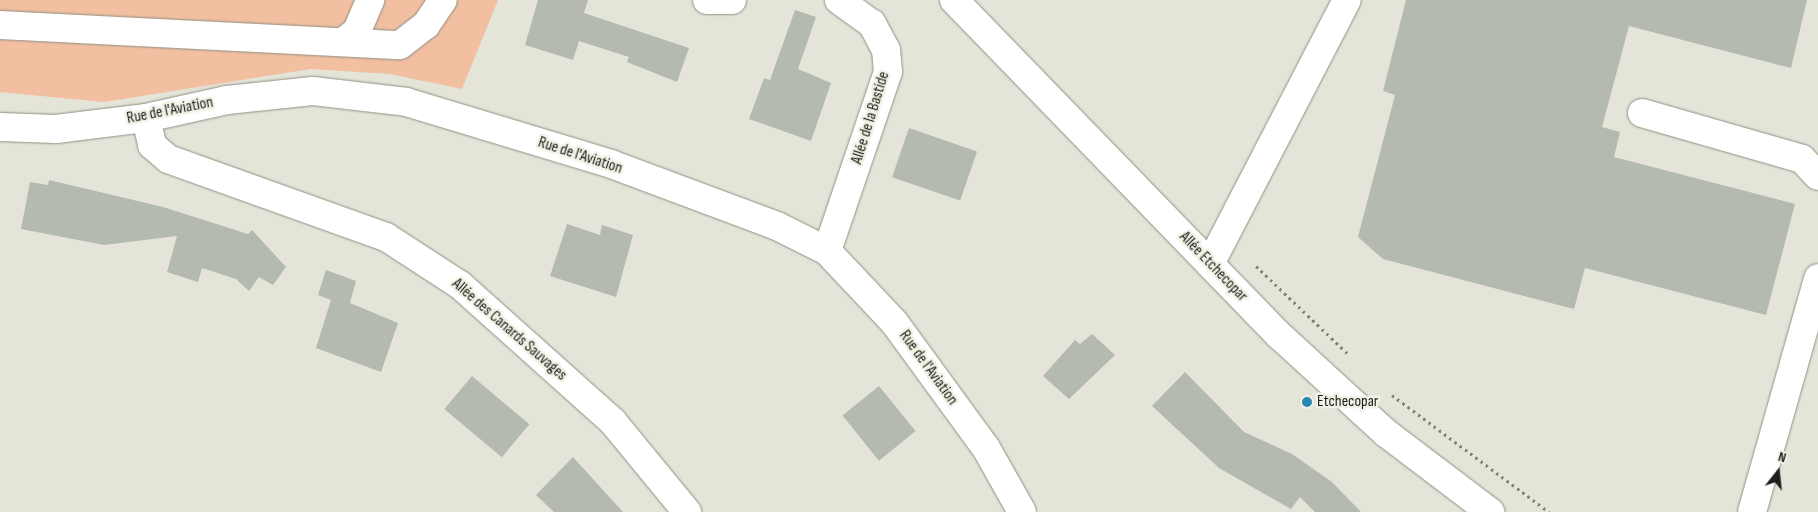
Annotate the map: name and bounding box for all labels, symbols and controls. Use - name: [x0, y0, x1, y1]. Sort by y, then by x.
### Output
- street label: Allée de la Bastide: [848, 69, 894, 167]
- street label: Rue de l'Aviation: [125, 93, 215, 129]
- street label: Rue de l'Aviation: [535, 133, 625, 179]
- street label: Allée Etchecopar: [1175, 228, 1251, 306]
- street label: Allée des Canards Sauvages: [448, 275, 570, 385]
- street label: Rue de l'Aviation: [895, 327, 961, 409]
- place label: Etchecopar: [1317, 392, 1378, 412]
- marker: Etchecopar: [1301, 396, 1313, 408]
- north arrow: [1753, 447, 1803, 497]
- text: N: [1776, 448, 1788, 466]

